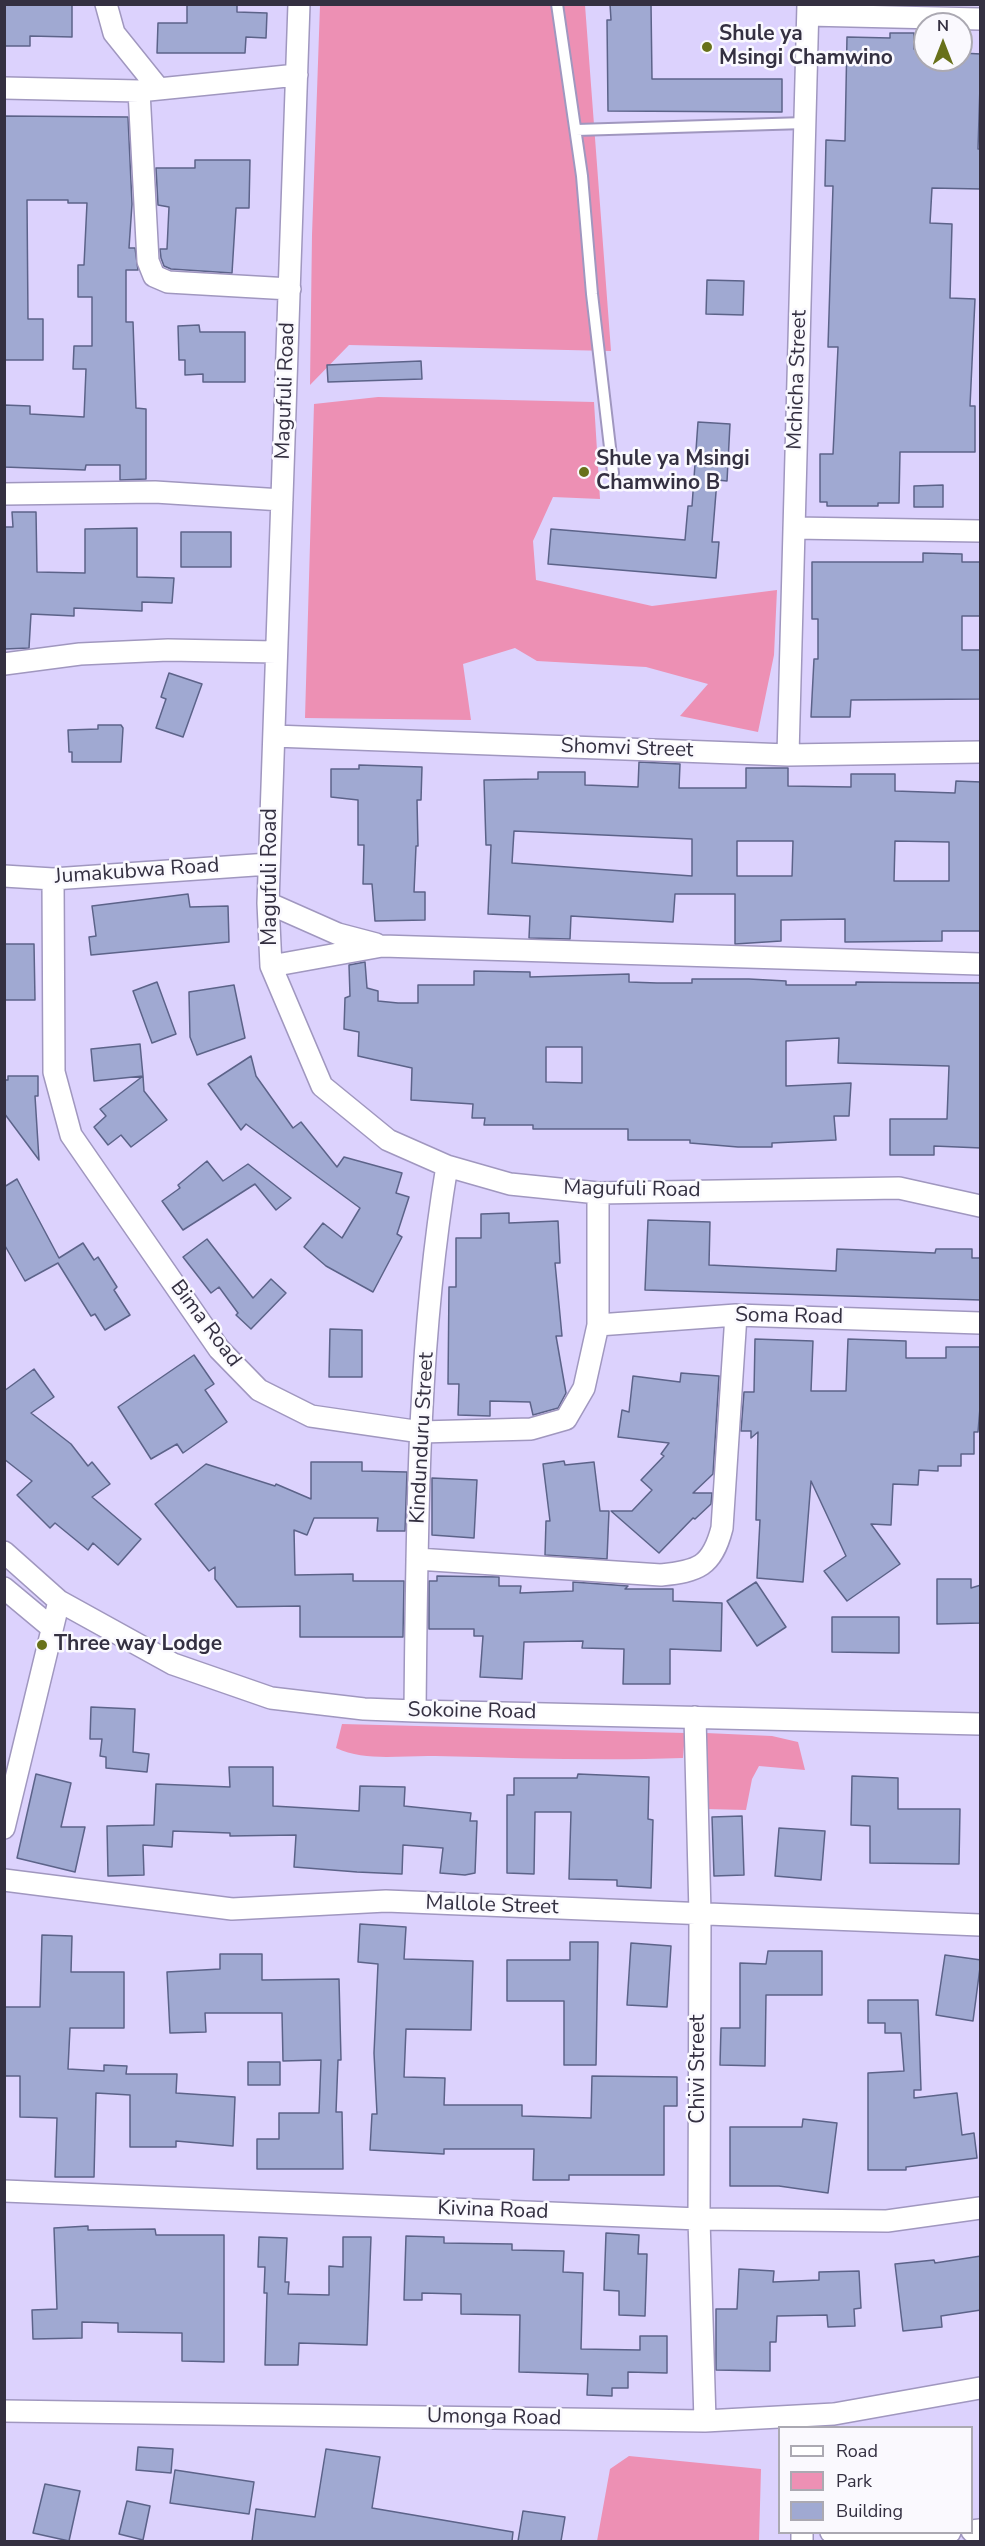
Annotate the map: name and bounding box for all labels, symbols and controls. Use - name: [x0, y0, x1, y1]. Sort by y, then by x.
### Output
- north arrow: [913, 12, 973, 72]
- text: N: [937, 15, 949, 37]
- place label: Shule ya Msingi Chamwino: [719, 22, 893, 72]
- marker: Shule ya Msingi Chamwino: [700, 40, 714, 54]
- street label: Mchicha Street: [783, 310, 813, 450]
- street label: Magufuli Road: [271, 322, 301, 460]
- place label: Shule ya Msingi Chamwino B: [596, 447, 749, 497]
- marker: Shule ya Msingi Chamwino B: [577, 465, 591, 479]
- street label: Shomvi Street: [560, 734, 694, 764]
- street label: Magufuli Road: [258, 808, 284, 946]
- street label: Jumakubwa Road: [54, 854, 220, 890]
- street label: Magufuli Road: [563, 1176, 701, 1204]
- street label: Bima Road: [164, 1276, 246, 1372]
- street label: Soma Road: [735, 1303, 843, 1331]
- street label: Kindunduru Street: [406, 1352, 440, 1524]
- place label: Three way Lodge: [54, 1632, 222, 1658]
- marker: Three way Lodge: [35, 1638, 49, 1652]
- street label: Sokoine Road: [407, 1698, 537, 1726]
- street label: Mallole Street: [425, 1891, 559, 1921]
- street label: Chivi Street: [686, 2014, 712, 2124]
- street label: Kivina Road: [437, 2196, 549, 2226]
- street label: Umonga Road: [427, 2404, 561, 2432]
- legend: [778, 2426, 973, 2534]
- text: Road: [836, 2439, 878, 2463]
- text: Park: [836, 2469, 872, 2493]
- text: Building: [836, 2499, 903, 2523]

